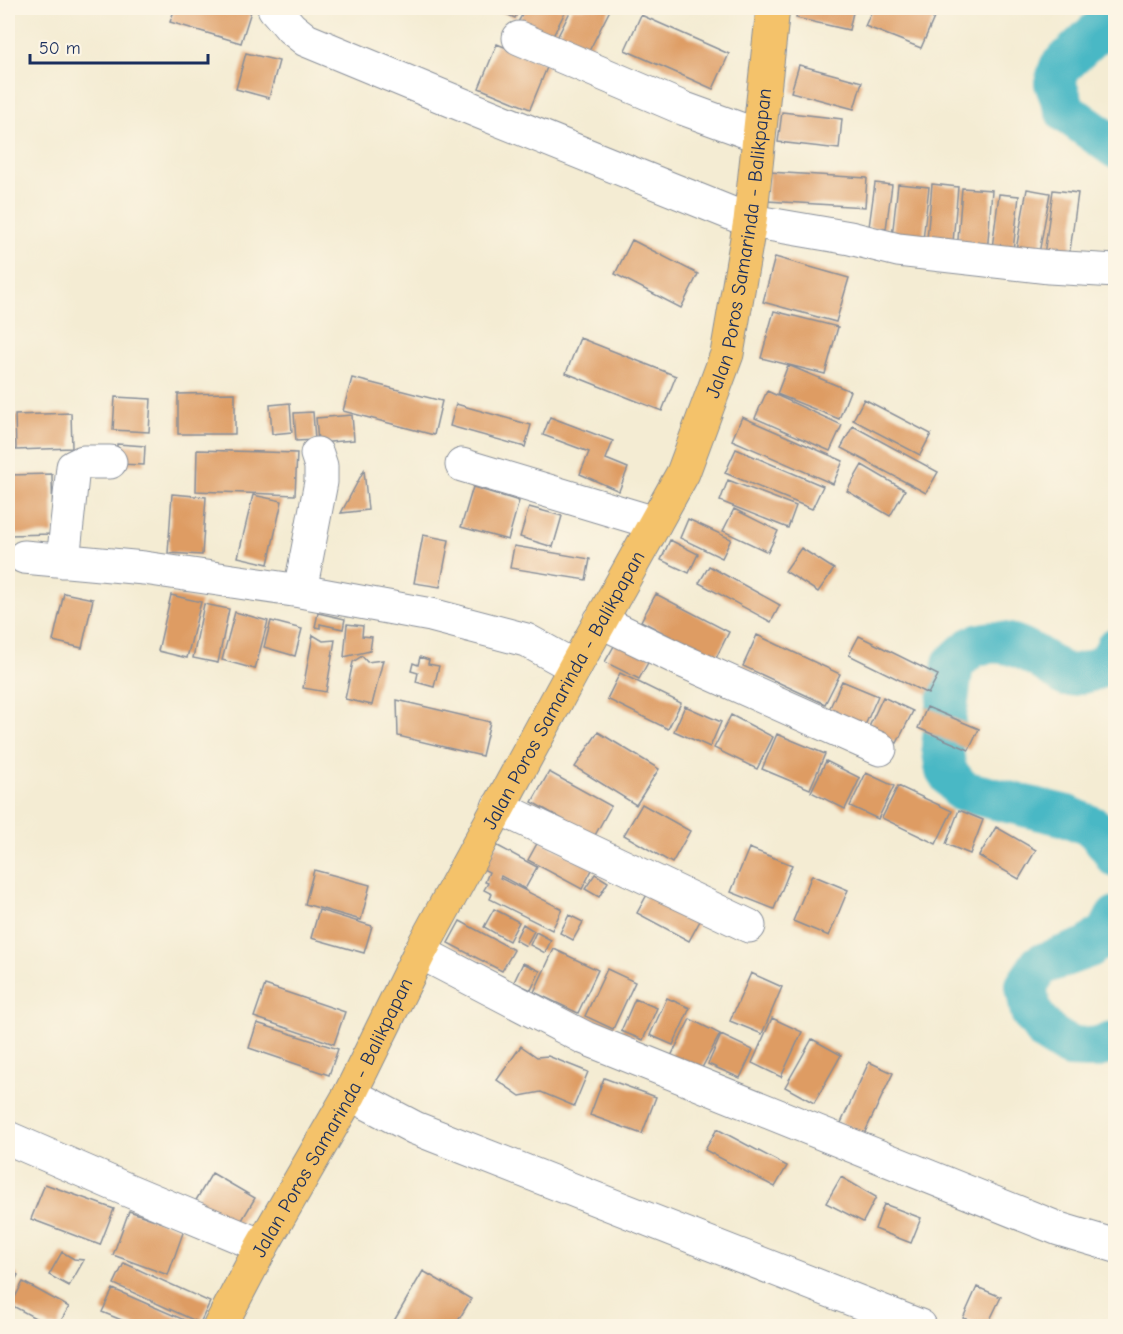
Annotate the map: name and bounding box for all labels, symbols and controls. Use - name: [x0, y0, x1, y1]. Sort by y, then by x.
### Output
- scale bar: [30, 27, 208, 65]
- text: 50 m: [39, 38, 81, 59]
- street label: Jalan Poros Samarinda - Balikpapan: [700, 87, 776, 401]
- street label: Jalan Poros Samarinda - Balikpapan: [477, 546, 649, 833]
- street label: Jalan Poros Samarinda - Balikpapan: [247, 974, 417, 1261]

